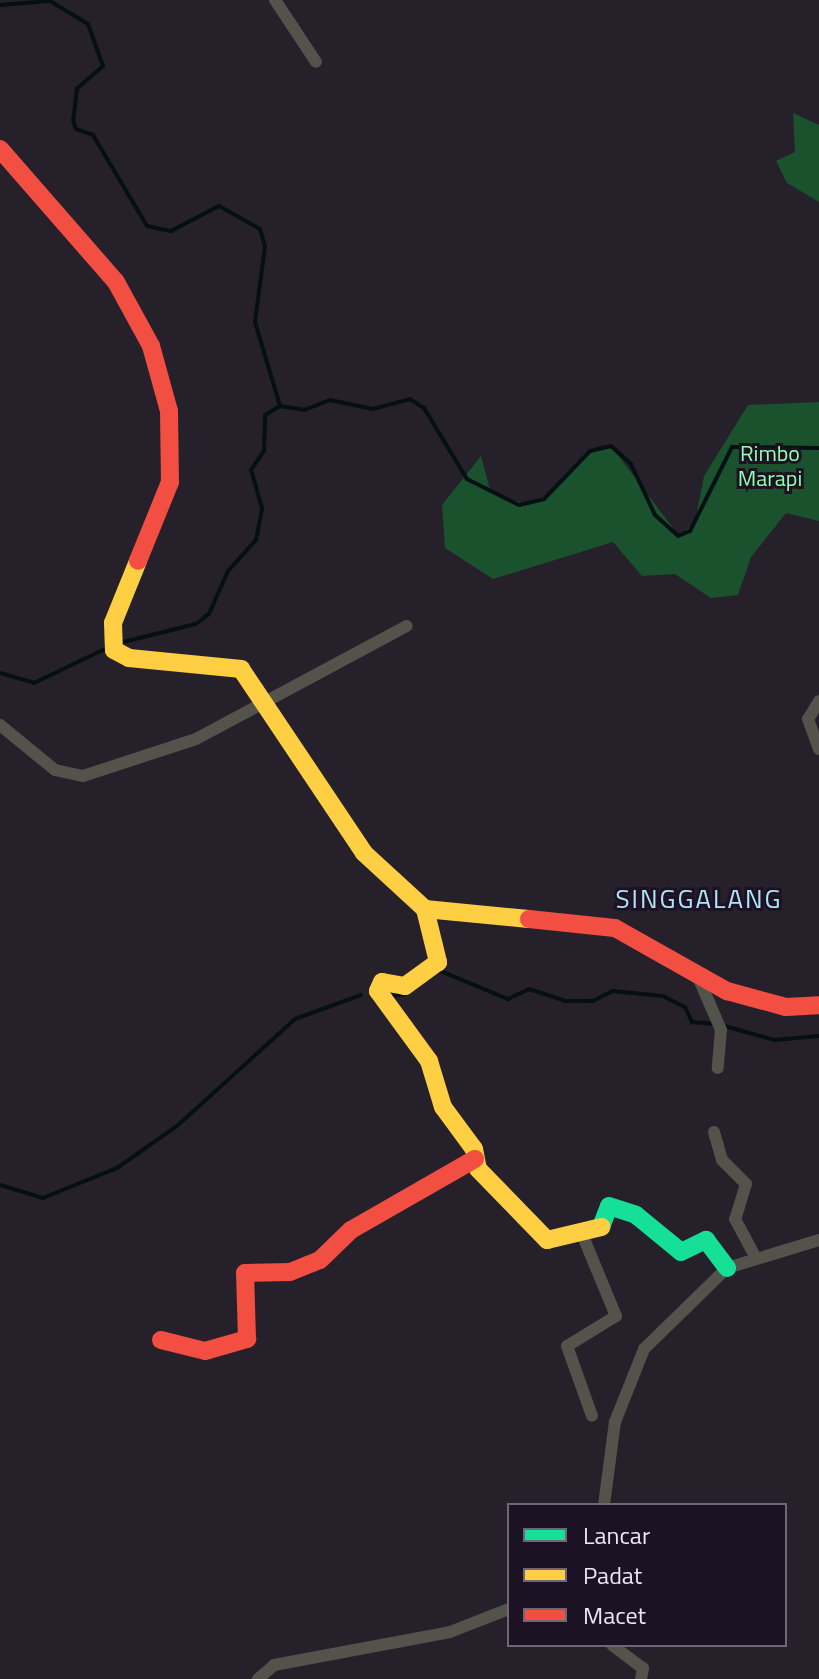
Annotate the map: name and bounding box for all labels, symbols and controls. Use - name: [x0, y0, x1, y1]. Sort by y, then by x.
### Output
- park label: Rimbo Marapi: [738, 440, 802, 492]
- district label: SINGGALANG: [615, 883, 783, 915]
- legend: [507, 1503, 787, 1647]
- text: Lancar: [583, 1517, 650, 1553]
- text: Padat: [583, 1557, 642, 1593]
- text: Macet: [583, 1597, 646, 1633]

